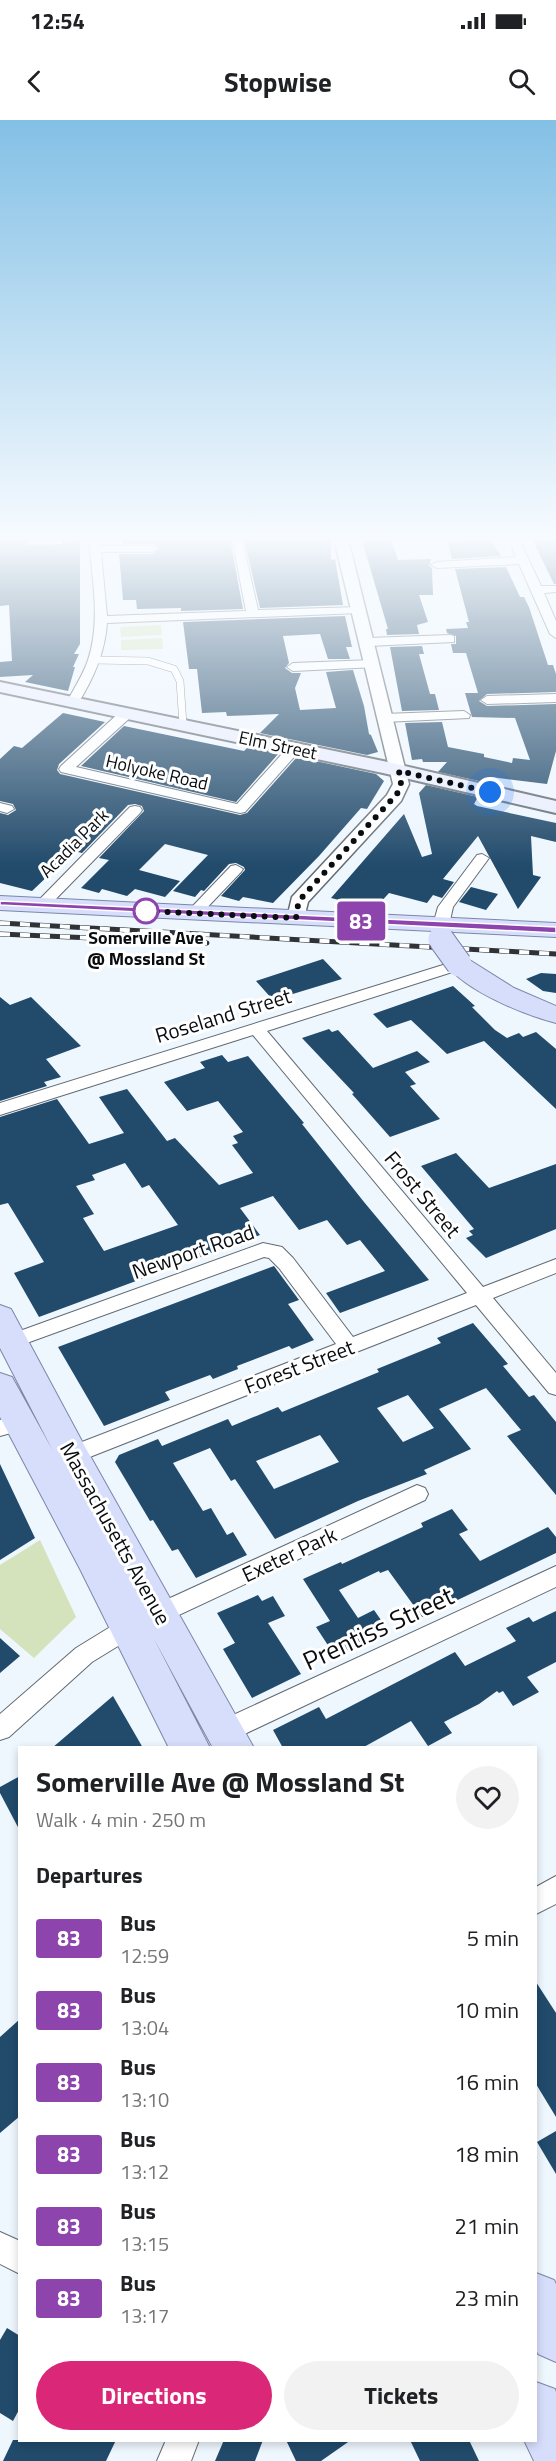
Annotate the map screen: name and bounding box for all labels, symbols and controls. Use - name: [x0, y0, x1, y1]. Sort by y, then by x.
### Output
- text: 12:54: [30, 4, 85, 38]
- text: Stopwise: [224, 61, 332, 102]
- icon: back: [18, 65, 51, 98]
- icon: search: [505, 65, 538, 98]
- street label: Elm Street: [236, 724, 320, 767]
- street label: Holyoke Road: [103, 747, 211, 797]
- your location: [475, 777, 505, 807]
- street label: Acadia Park: [33, 802, 115, 884]
- marker: Somerville Ave @ Mossland St: [133, 898, 159, 924]
- line badge: 83: [334, 902, 388, 940]
- text: 83: [349, 905, 373, 937]
- place label: Somerville Ave @ Mossland St: [87, 924, 205, 972]
- street label: Roseland Street: [151, 979, 296, 1051]
- street label: Frost Street: [377, 1144, 469, 1245]
- street label: Newport Road: [128, 1215, 258, 1287]
- street label: Forest Street: [239, 1330, 359, 1402]
- street label: Massachusetts Avenue: [52, 1436, 180, 1630]
- street label: Exeter Park: [236, 1518, 342, 1590]
- street label: Prentiss Street: [296, 1576, 460, 1680]
- text: Somerville Ave @ Mossland St: [36, 1760, 404, 1803]
- button: heart: [456, 1766, 519, 1829]
- text: Walk · 4 min · 250 m: [36, 1804, 206, 1835]
- text: Departures: [36, 1858, 143, 1892]
- text: Bus: [120, 1906, 156, 1940]
- text: 5 min: [467, 1921, 519, 1955]
- text: 83: [57, 1922, 81, 1954]
- text: 12:59: [120, 1940, 169, 1971]
- text: Bus: [120, 1978, 156, 2012]
- text: 10 min: [454, 1993, 519, 2027]
- text: 83: [57, 1994, 81, 2026]
- text: 13:04: [120, 2012, 169, 2043]
- text: Bus: [120, 2050, 156, 2084]
- text: 16 min: [454, 2065, 519, 2099]
- text: 83: [57, 2066, 81, 2098]
- text: 13:10: [120, 2084, 169, 2115]
- text: Bus: [120, 2122, 156, 2156]
- text: 18 min: [454, 2137, 519, 2171]
- text: 83: [57, 2138, 81, 2170]
- text: 13:12: [120, 2156, 169, 2187]
- text: Bus: [120, 2194, 156, 2228]
- text: 21 min: [454, 2209, 519, 2243]
- text: 83: [57, 2210, 81, 2242]
- text: 13:15: [120, 2228, 169, 2259]
- text: Bus: [120, 2266, 156, 2300]
- text: 23 min: [454, 2281, 519, 2315]
- text: 83: [57, 2282, 81, 2314]
- text: 13:17: [120, 2300, 169, 2331]
- button: Directions: [36, 2361, 272, 2430]
- button: Tickets: [284, 2361, 519, 2430]

